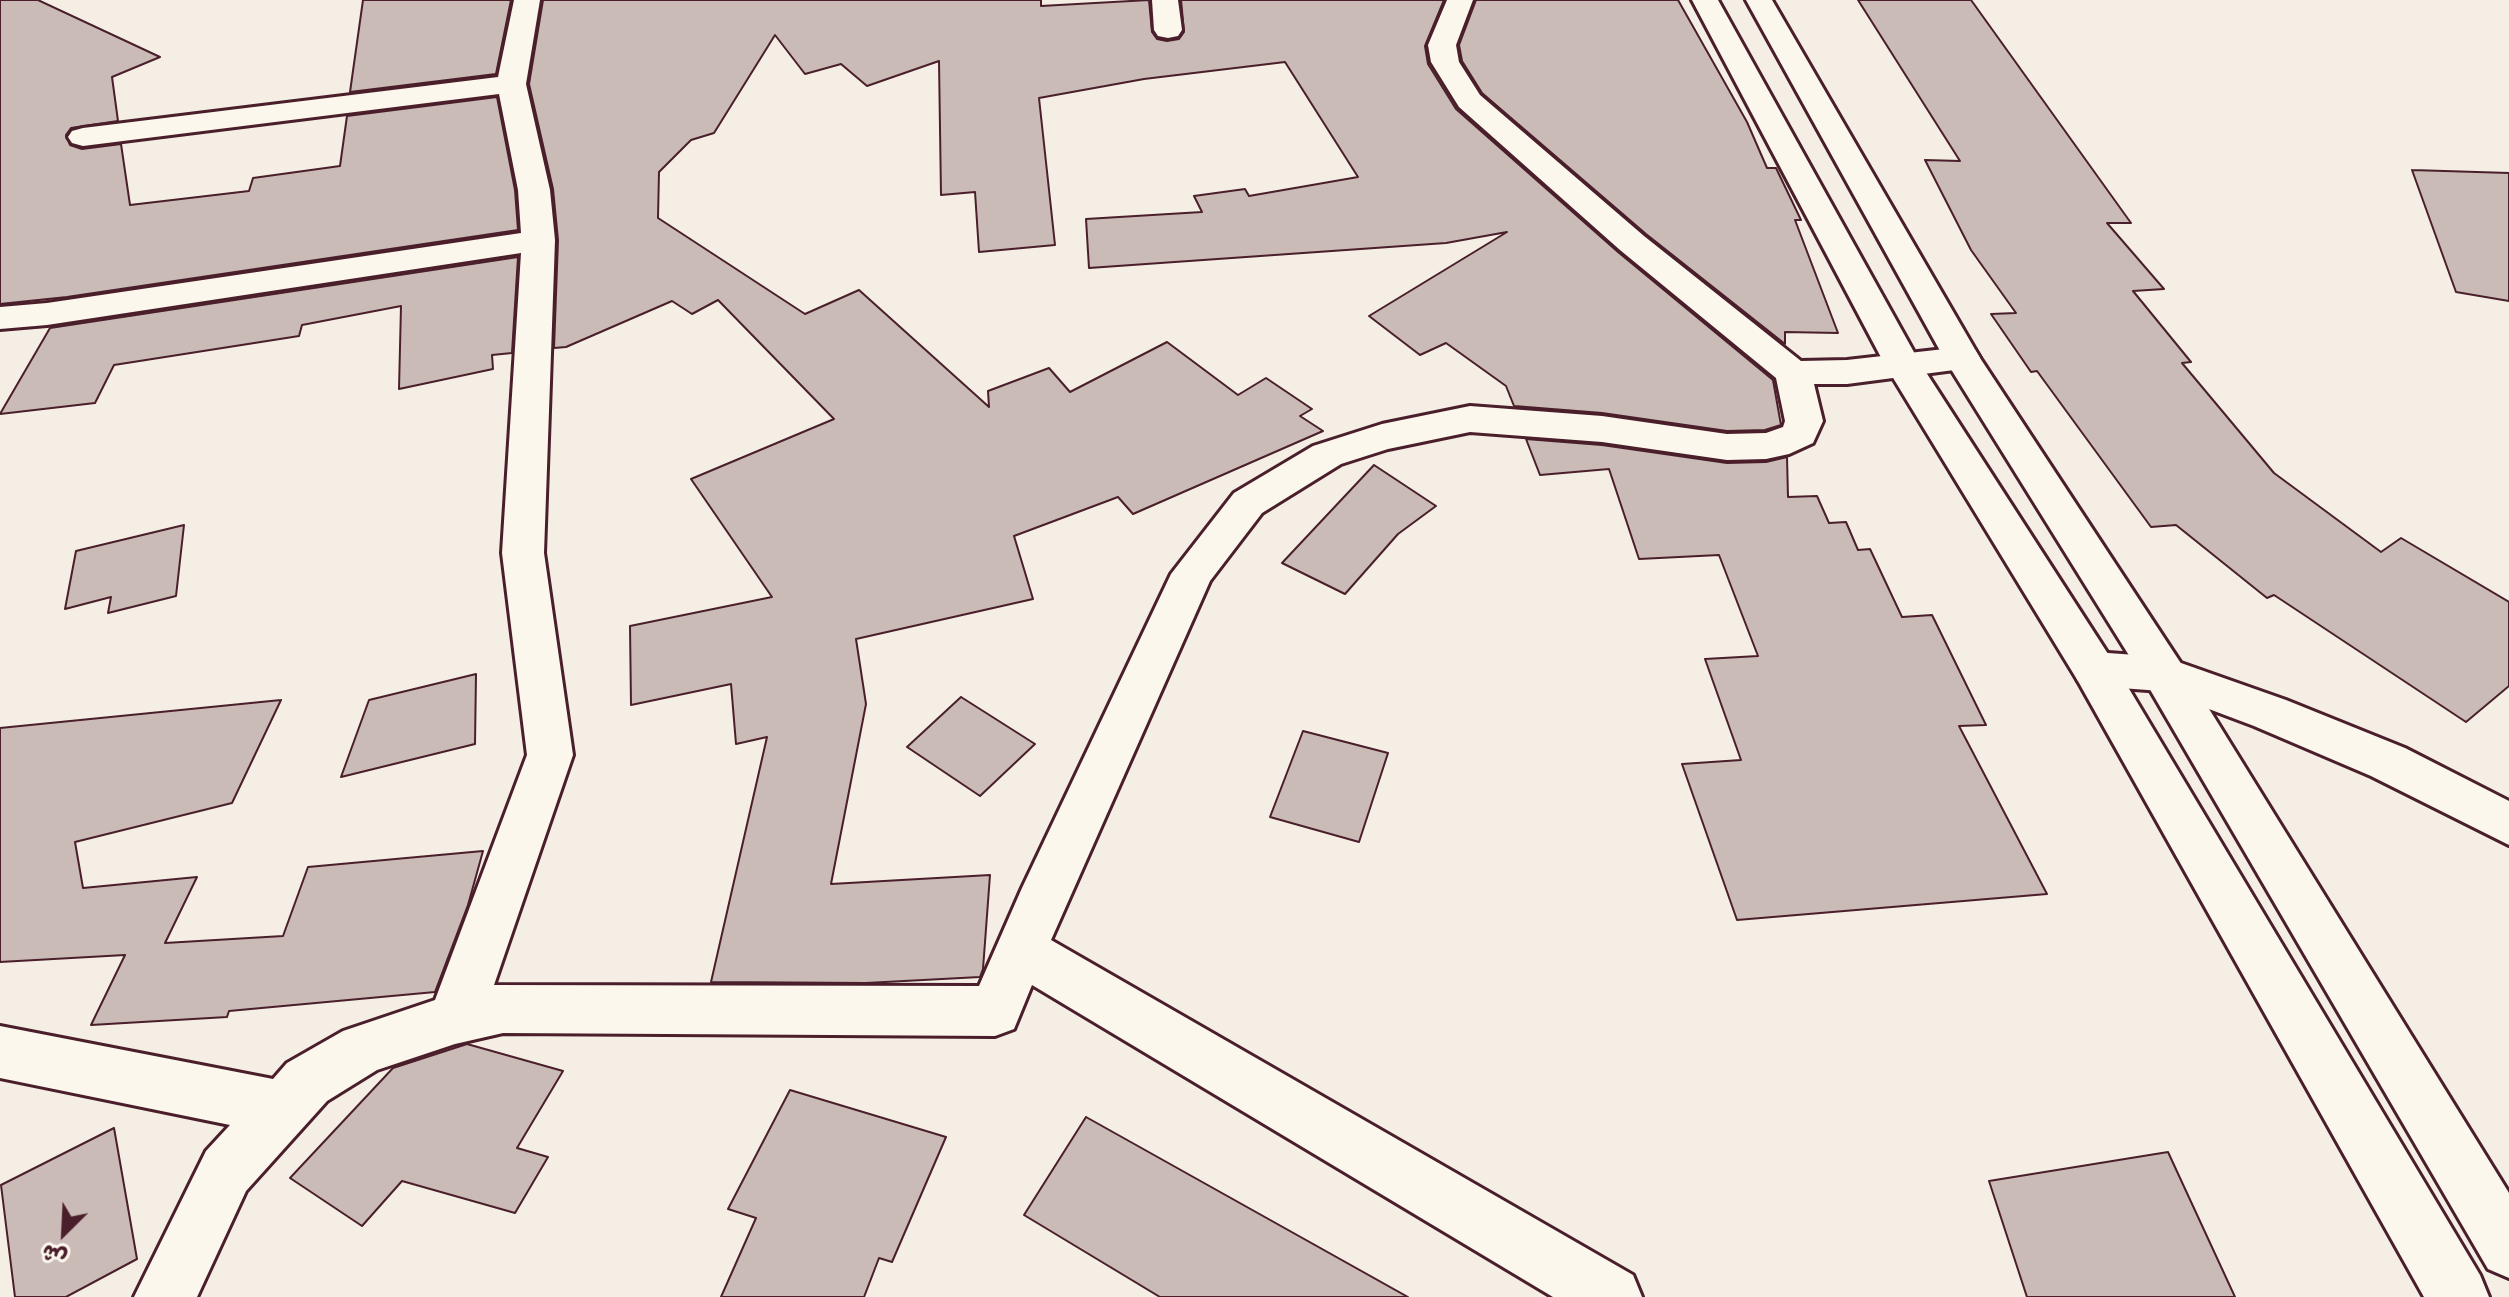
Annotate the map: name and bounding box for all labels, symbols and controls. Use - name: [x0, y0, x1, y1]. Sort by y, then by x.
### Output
- north arrow: [24, 1193, 104, 1273]
- text: ش: [37, 1237, 71, 1274]

